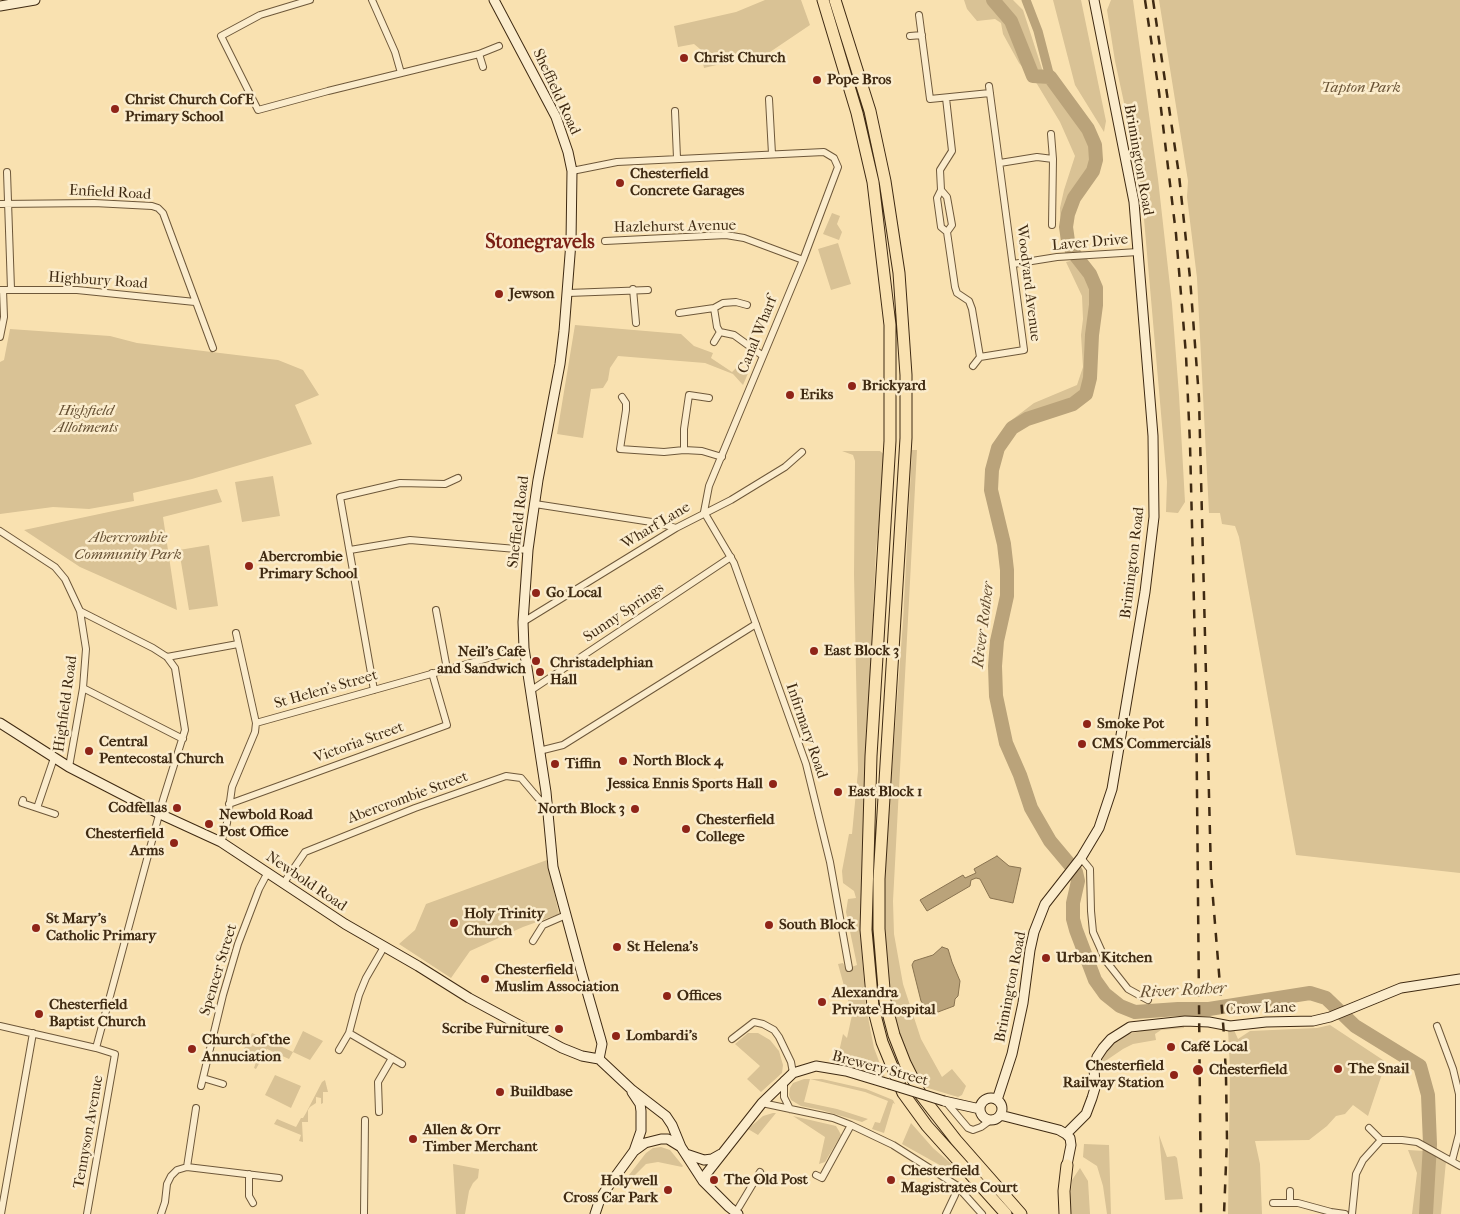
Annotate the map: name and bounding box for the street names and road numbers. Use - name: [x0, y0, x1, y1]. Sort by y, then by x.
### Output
- street label: Sheffield Road: [528, 46, 584, 138]
- street label: Brimington Road: [1119, 103, 1157, 217]
- street label: Enfield Road: [68, 182, 152, 204]
- street label: Hazlehurst Avenue: [614, 217, 736, 237]
- street label: Woodyard Avenue: [1012, 224, 1044, 342]
- street label: Laver Drive: [1051, 231, 1129, 255]
- street label: Highbury Road: [48, 269, 148, 293]
- street label: Canal Wharf: [734, 294, 782, 376]
- street label: Sheffield Road: [504, 475, 534, 569]
- street label: Wharf Lane: [618, 499, 694, 553]
- street label: Brimington Road: [1117, 506, 1149, 620]
- street label: Sunny Springs: [580, 579, 668, 647]
- street label: Highfield Road: [50, 655, 82, 753]
- street label: St Helen's Street: [272, 667, 380, 713]
- street label: Infirmary Road: [781, 681, 831, 781]
- street label: Victoria Street: [312, 718, 406, 768]
- street label: Abercrombie Street: [345, 768, 471, 828]
- street label: Newbold Road: [262, 848, 350, 916]
- street label: Spencer Street: [196, 922, 242, 1018]
- street label: Brimington Road: [991, 930, 1031, 1044]
- street label: Crow Lane: [1226, 999, 1296, 1019]
- street label: Brewery Street: [830, 1048, 930, 1090]
- street label: Tennyson Avenue: [70, 1074, 108, 1190]

